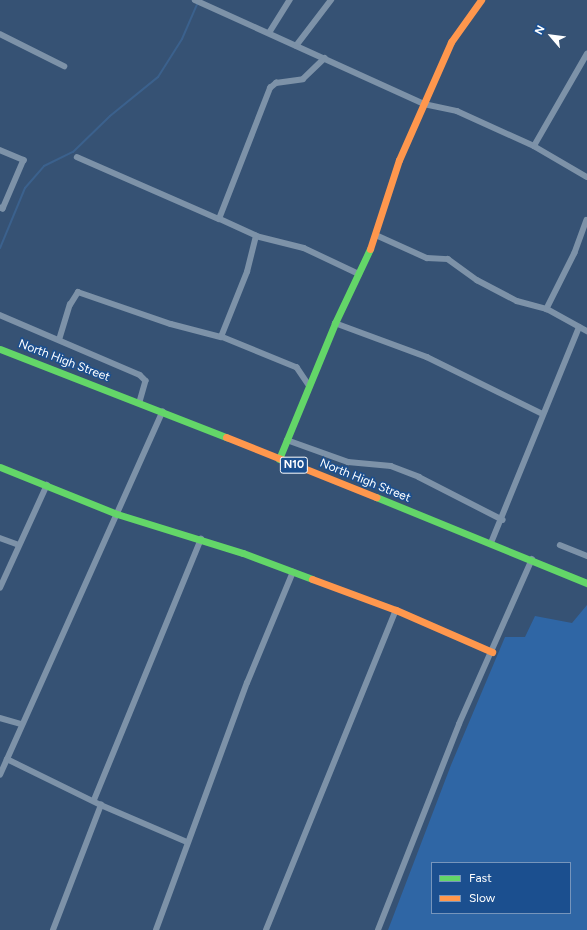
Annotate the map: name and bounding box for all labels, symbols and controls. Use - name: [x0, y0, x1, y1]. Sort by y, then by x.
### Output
- north arrow: [531, 16, 571, 56]
- text: N: [532, 23, 548, 37]
- street label: North High Street: [16, 337, 112, 385]
- road number: N10: [279, 456, 309, 474]
- street label: North High Street: [318, 456, 412, 506]
- legend: [431, 862, 571, 914]
- text: Fast: [469, 871, 492, 885]
- text: Slow: [469, 891, 495, 905]

